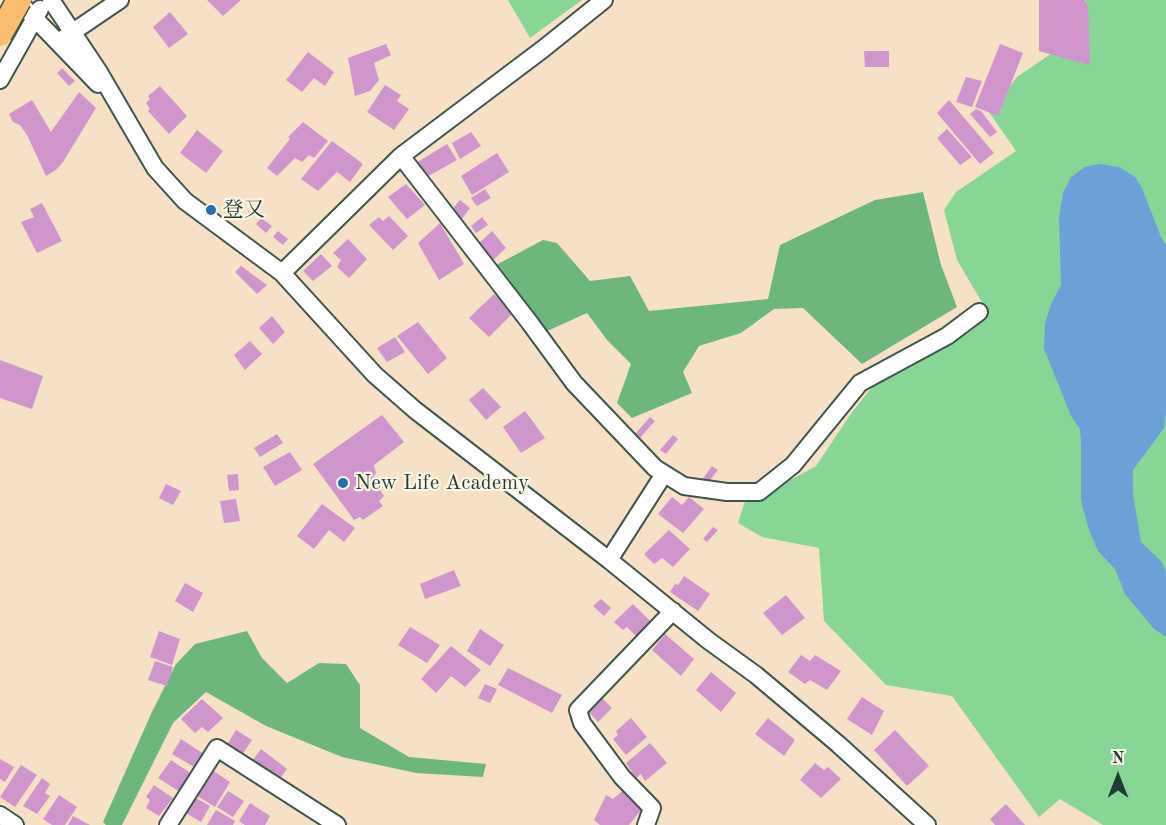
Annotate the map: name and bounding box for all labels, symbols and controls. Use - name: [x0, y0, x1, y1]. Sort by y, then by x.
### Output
- place label: 登又: [223, 197, 265, 223]
- marker: 登又: [204, 203, 218, 217]
- place label: New Life Academy: [355, 470, 529, 496]
- marker: New Life Academy: [336, 476, 350, 490]
- north arrow: [1088, 747, 1148, 807]
- text: N: [1112, 751, 1124, 767]

